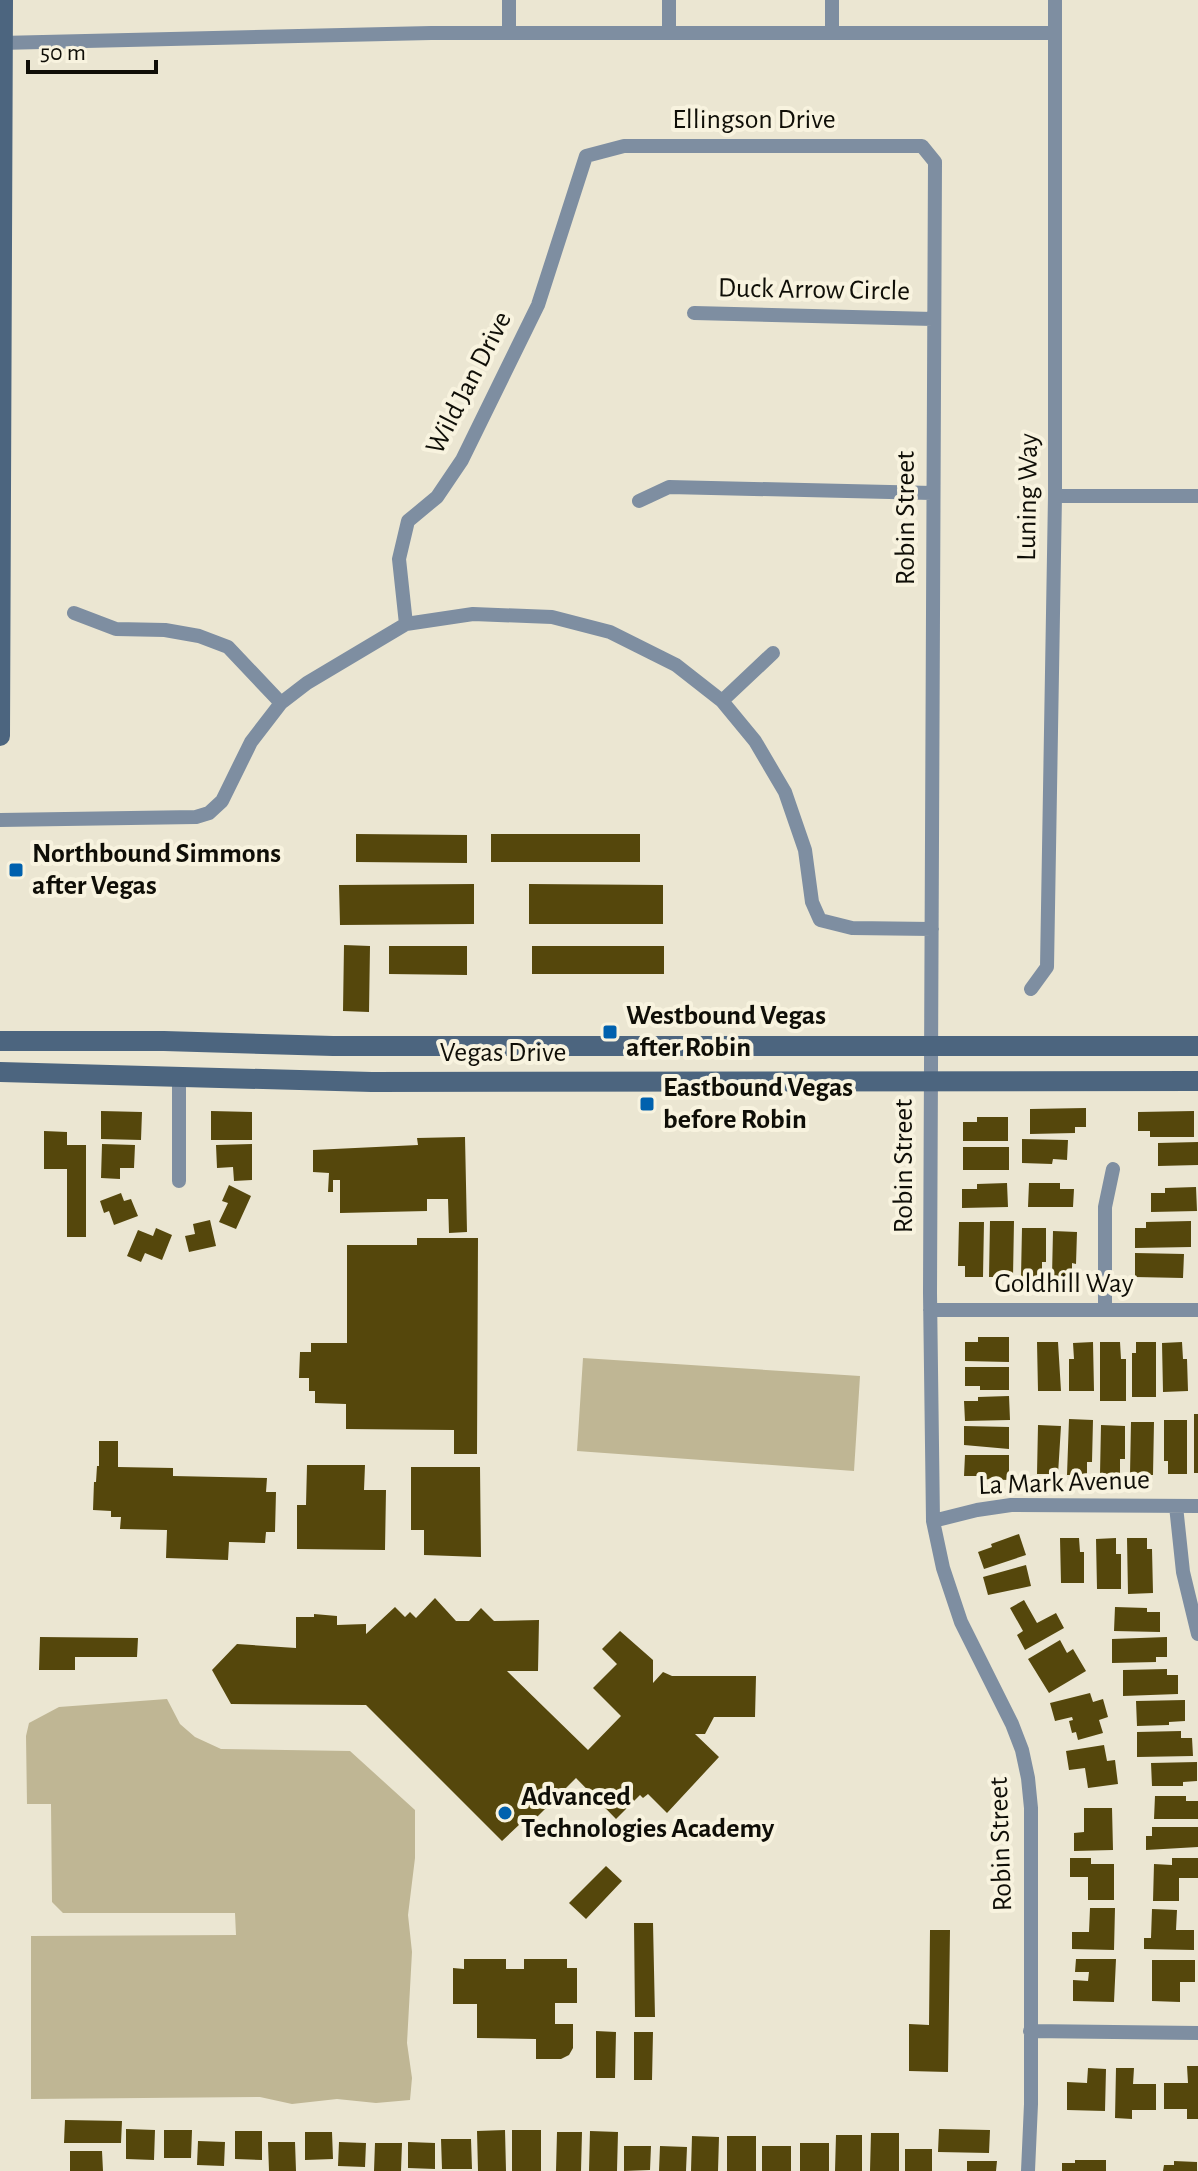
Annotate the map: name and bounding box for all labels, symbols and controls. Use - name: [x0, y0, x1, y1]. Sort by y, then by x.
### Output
- scale bar: [28, 24, 156, 74]
- text: 50 m: [40, 41, 86, 65]
- street label: Ellingson Drive: [672, 106, 836, 134]
- street label: Duck Arrow Circle: [718, 274, 910, 306]
- street label: Wild Jan Drive: [421, 307, 517, 459]
- street label: Luning Way: [1013, 433, 1043, 561]
- street label: Robin Street: [892, 451, 920, 585]
- place label: Northbound Simmons after Vegas: [32, 840, 281, 900]
- marker: Northbound Simmons after Vegas: [7, 861, 25, 879]
- place label: Westbound Vegas after Robin: [626, 1002, 826, 1062]
- marker: Westbound Vegas after Robin: [601, 1023, 619, 1041]
- street label: Vegas Drive: [440, 1039, 566, 1067]
- place label: Eastbound Vegas before Robin: [663, 1074, 853, 1134]
- marker: Eastbound Vegas before Robin: [638, 1095, 656, 1113]
- street label: Robin Street: [890, 1099, 918, 1233]
- street label: Goldhill Way: [994, 1270, 1134, 1298]
- street label: La Mark Avenue: [978, 1466, 1150, 1500]
- street label: Robin Street: [985, 1776, 1017, 1912]
- place label: Advanced Technologies Academy: [521, 1783, 775, 1843]
- marker: Advanced Technologies Academy: [496, 1804, 514, 1822]

